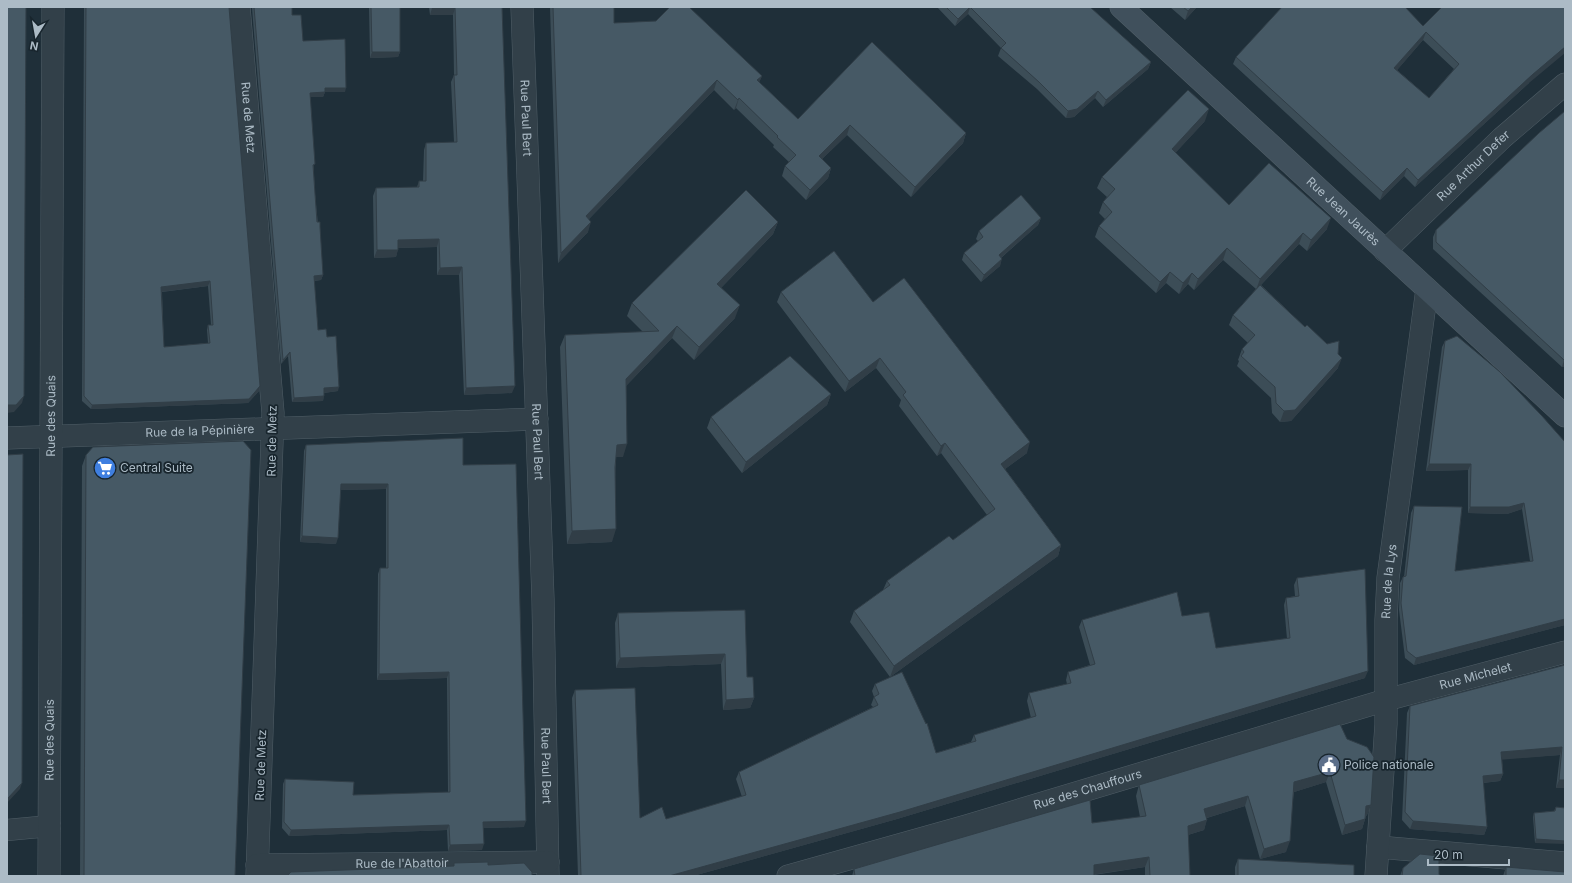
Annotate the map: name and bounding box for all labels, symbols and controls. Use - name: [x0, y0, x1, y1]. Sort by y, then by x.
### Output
- north arrow: [16, 16, 56, 56]
- text: N: [29, 38, 40, 53]
- street label: Rue Paul Bert: [518, 79, 535, 156]
- street label: Rue de Metz: [238, 81, 259, 154]
- street label: Rue Arthur Defer: [1434, 126, 1513, 204]
- street label: Rue Jean Jaurès: [1304, 174, 1383, 249]
- street label: Rue des Quais: [43, 375, 58, 457]
- street label: Rue Paul Bert: [529, 403, 547, 480]
- street label: Rue de Metz: [263, 405, 280, 477]
- street label: Rue de la Pépinière: [145, 421, 255, 440]
- supermarket icon: Central Suite: [92, 455, 118, 481]
- place label: Central Suite: [120, 460, 193, 475]
- street label: Rue de la Lys: [1378, 543, 1400, 619]
- street label: Rue Michelet: [1438, 659, 1513, 692]
- street label: Rue des Quais: [41, 699, 57, 781]
- street label: Rue Paul Bert: [538, 727, 555, 804]
- street label: Rue de Metz: [252, 729, 269, 801]
- public building icon: Police nationale: [1316, 752, 1342, 778]
- place label: Police nationale: [1344, 757, 1433, 772]
- street label: Rue des Chauffours: [1032, 766, 1144, 812]
- scale bar: [1428, 841, 1509, 867]
- text: 20 m: [1434, 847, 1463, 862]
- street label: Rue de l'Abattoir: [355, 855, 449, 871]

